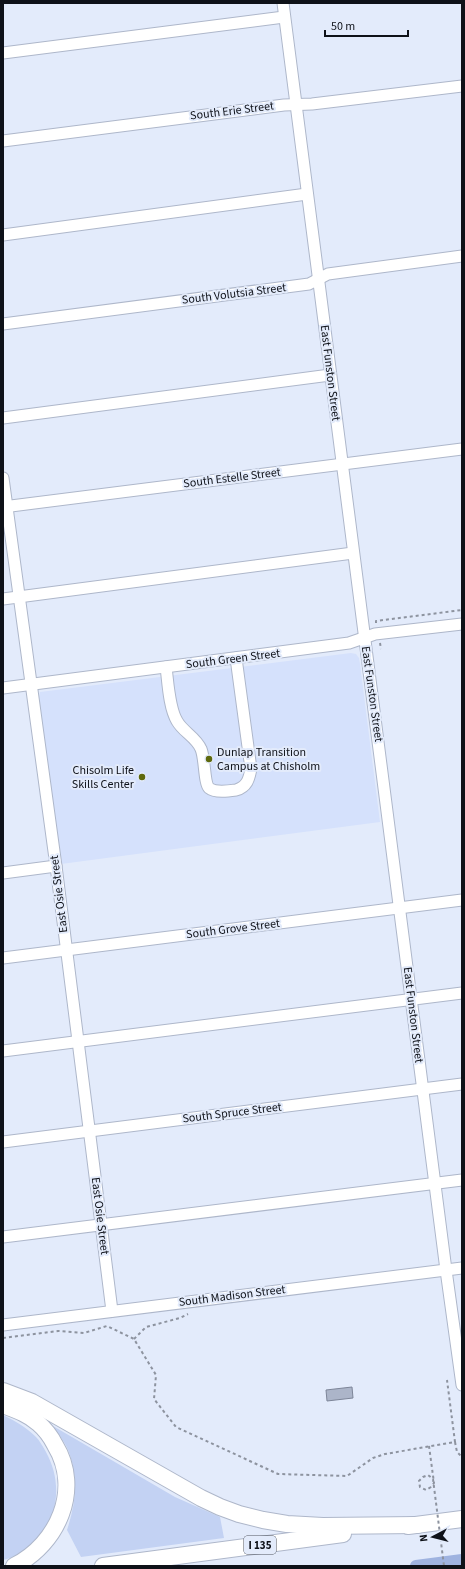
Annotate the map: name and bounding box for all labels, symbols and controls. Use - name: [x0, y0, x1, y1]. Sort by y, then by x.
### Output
- scale bar: [325, 12, 408, 38]
- text: 50 m: [331, 18, 355, 35]
- street label: South Erie Street: [189, 97, 275, 125]
- street label: South Volutsia Street: [181, 279, 287, 309]
- street label: East Funston Street: [316, 324, 344, 422]
- street label: South Estelle Street: [182, 464, 282, 492]
- street label: South Green Street: [185, 645, 281, 673]
- street label: East Funston Street: [357, 645, 387, 743]
- place label: Dunlap Transition Campus at Chisholm: [217, 744, 320, 775]
- marker: Dunlap Transition Campus at Chisholm: [204, 754, 214, 764]
- place label: Chisolm Life Skills Center: [72, 762, 135, 793]
- marker: Chisolm Life Skills Center: [137, 772, 147, 782]
- street label: East Osie Street: [46, 854, 72, 934]
- street label: South Grove Street: [185, 915, 281, 943]
- street label: East Funston Street: [399, 966, 427, 1064]
- street label: South Spruce Street: [181, 1098, 283, 1128]
- street label: East Osie Street: [87, 1176, 113, 1256]
- street label: South Madison Street: [178, 1281, 286, 1311]
- north arrow: [413, 1517, 453, 1557]
- text: N: [416, 1534, 431, 1543]
- road number: I 135: [244, 1536, 276, 1554]

